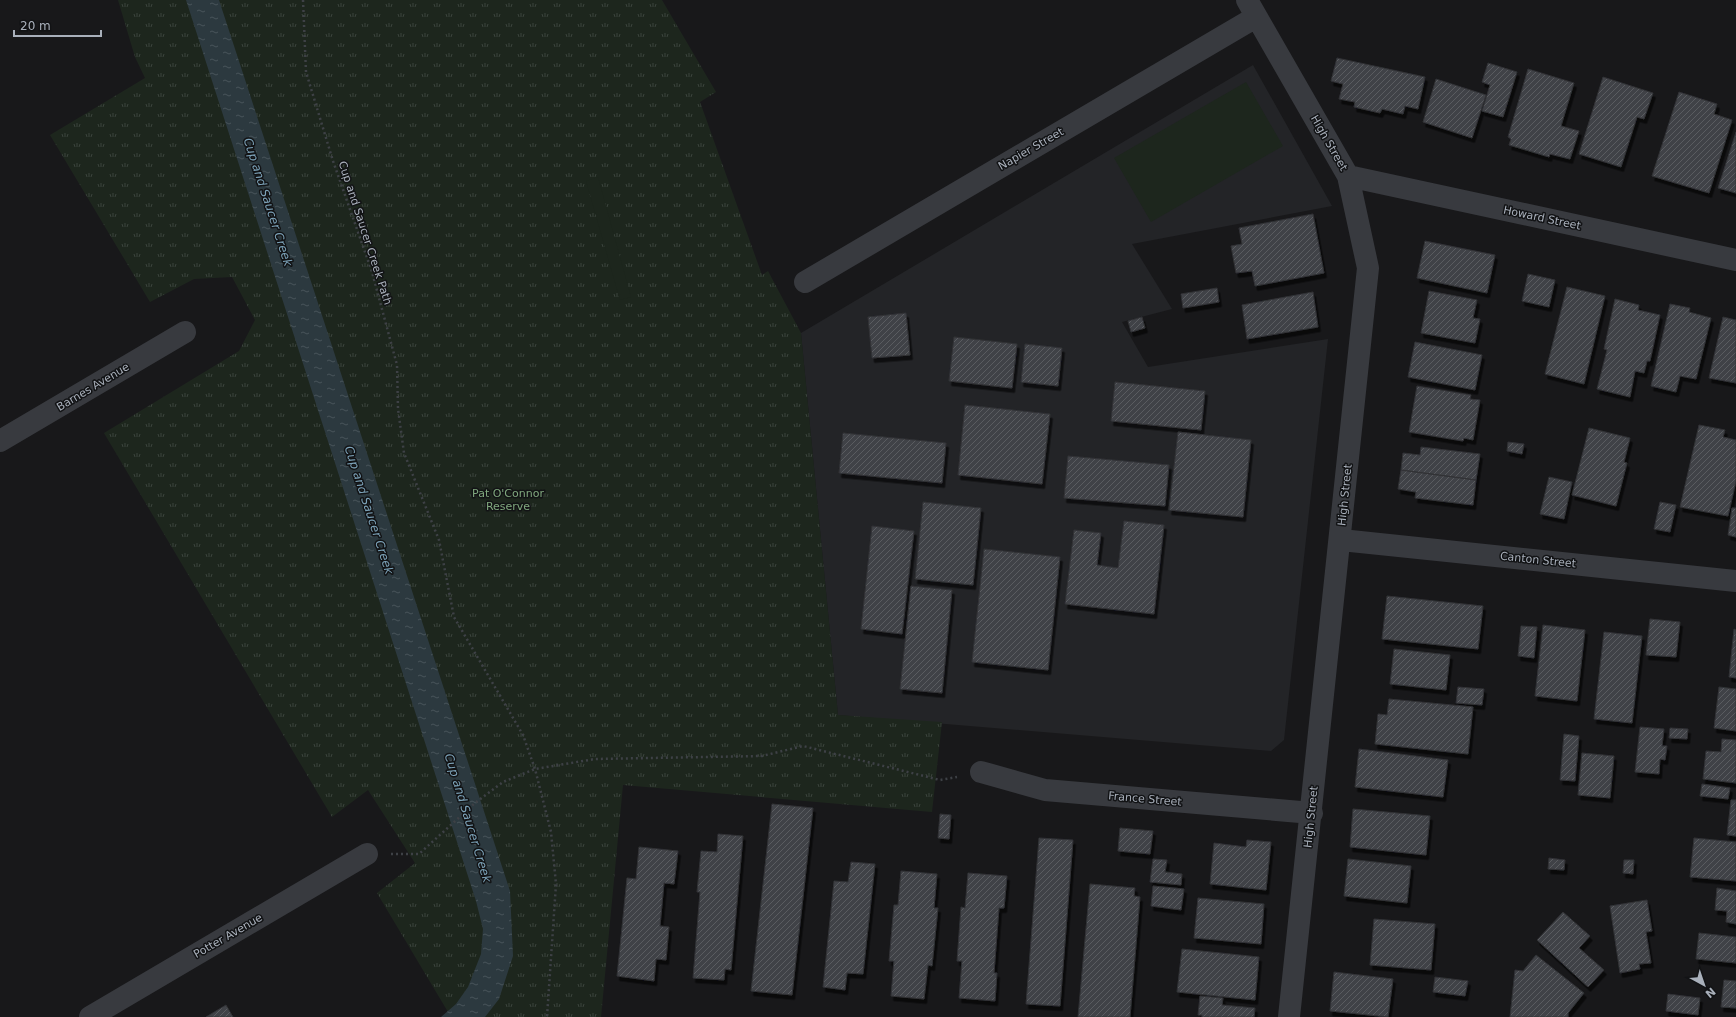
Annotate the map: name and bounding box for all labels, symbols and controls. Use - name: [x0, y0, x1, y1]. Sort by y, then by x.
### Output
- scale bar: [14, 12, 101, 38]
- text: 20 m: [20, 19, 51, 33]
- street label: High Street: [1308, 113, 1351, 174]
- street label: Napier Street: [996, 125, 1067, 173]
- water label: Cup and Saucer Creek: [241, 136, 296, 269]
- street label: Cup and Saucer Creek Path: [336, 159, 394, 307]
- street label: Howard Street: [1502, 203, 1583, 233]
- street label: Barnes Avenue: [54, 360, 132, 414]
- water label: Cup and Saucer Creek: [342, 444, 397, 577]
- street label: High Street: [1335, 463, 1355, 527]
- park label: Pat O'Connor Reserve: [472, 487, 544, 513]
- street label: Canton Street: [1499, 550, 1577, 571]
- water label: Cup and Saucer Creek: [442, 752, 495, 885]
- street label: High Street: [1301, 785, 1321, 849]
- street label: France Street: [1108, 789, 1183, 809]
- street label: Potter Avenue: [191, 911, 265, 961]
- north arrow: [1684, 965, 1724, 1005]
- text: N: [1702, 984, 1718, 1000]

